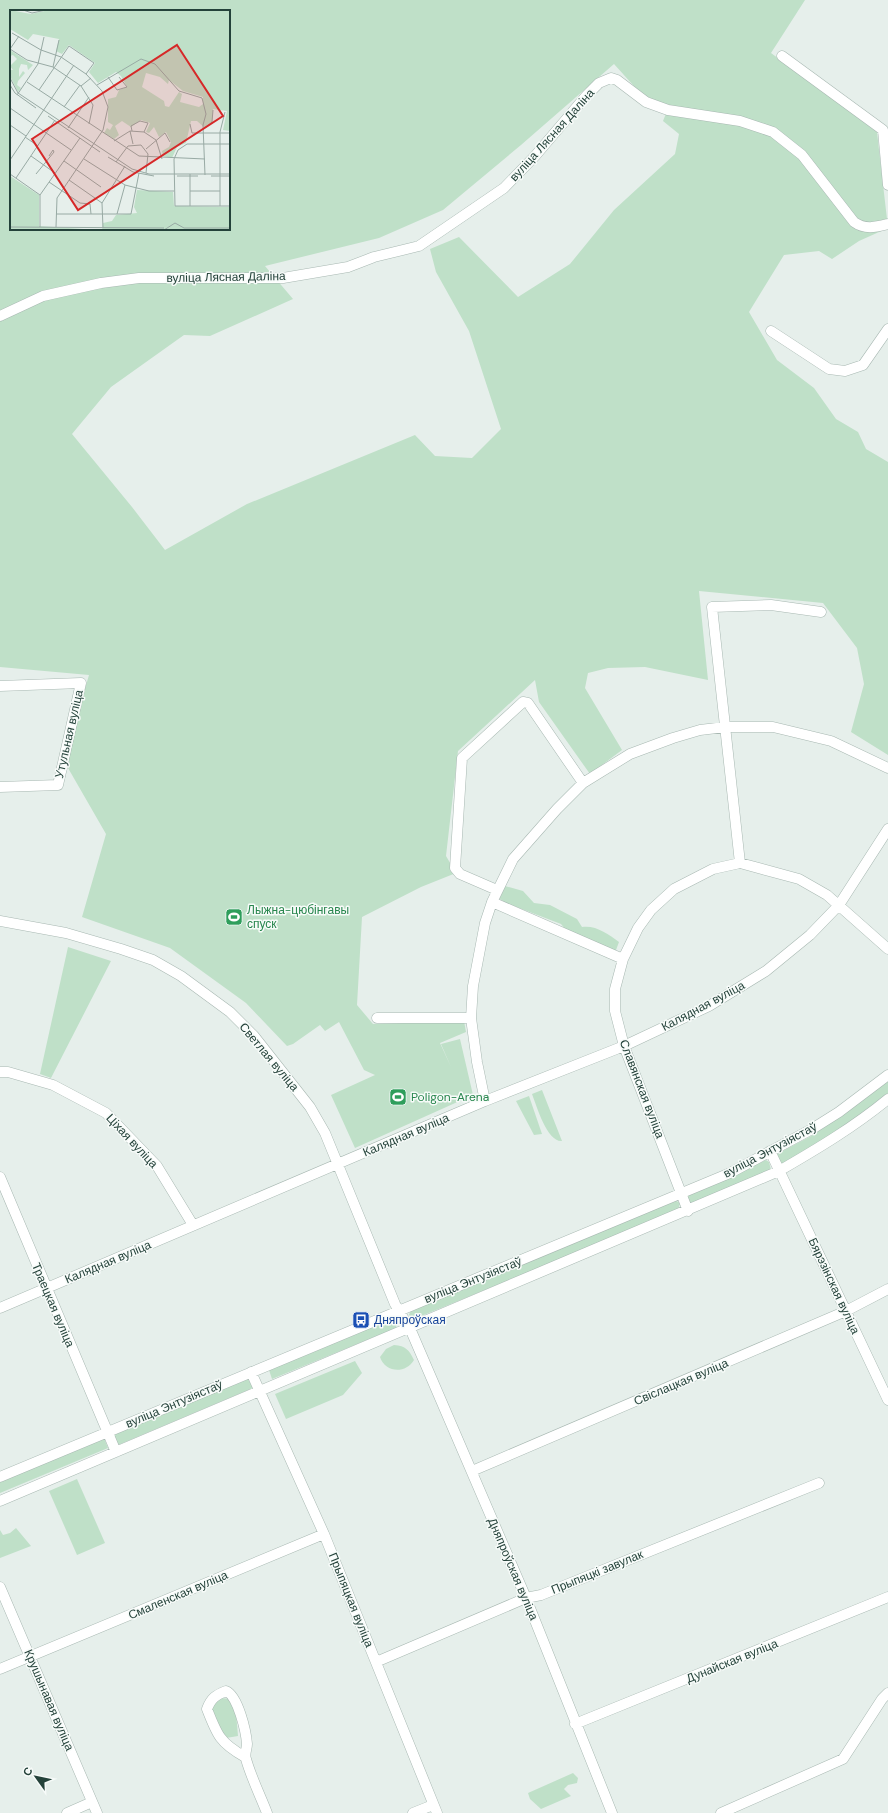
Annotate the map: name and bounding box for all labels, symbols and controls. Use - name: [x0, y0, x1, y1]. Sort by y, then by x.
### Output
- inset map: [10, 10, 230, 230]
- street label: вуліца Лясная Даліна: [506, 85, 598, 185]
- street label: вуліца Лясная Даліна: [166, 268, 286, 286]
- street label: Утульная вуліца: [51, 688, 87, 780]
- place label: Лыжна-цюбінгавы спуск: [247, 902, 349, 932]
- sports icon: Лыжна-цюбінгавы спуск: [224, 907, 244, 927]
- street label: Калядная вуліца: [659, 977, 748, 1035]
- street label: Светлая вуліца: [236, 1019, 303, 1095]
- street label: Славянская вуліца: [616, 1037, 668, 1141]
- sports icon: Poligon-Arena: [388, 1087, 408, 1107]
- place label: Poligon-Arena: [411, 1089, 489, 1105]
- street label: Калядная вуліца: [360, 1109, 452, 1160]
- street label: Ціхая вуліца: [103, 1110, 162, 1172]
- street label: вуліца Энтузіястаў: [720, 1119, 820, 1181]
- street label: Бярэзінская вуліца: [805, 1235, 864, 1337]
- street label: Калядная вуліца: [62, 1236, 154, 1287]
- street label: вуліца Энтузіястаў: [422, 1253, 524, 1307]
- street label: Траецкая вуліца: [28, 1260, 78, 1350]
- bus stop icon: Дняпроўская: [351, 1310, 371, 1330]
- place label: Дняпроўская: [374, 1312, 446, 1328]
- street label: Свіслацкая вуліца: [631, 1355, 731, 1409]
- street label: вуліца Энтузіястаў: [123, 1376, 225, 1432]
- street label: Дняпроўская вуліца: [484, 1515, 542, 1623]
- street label: Прыпяцкі завулак: [549, 1546, 646, 1598]
- street label: Прыпяцкая вуліца: [325, 1550, 377, 1650]
- street label: Смаленская вуліца: [126, 1567, 231, 1623]
- street label: Дунайская вуліца: [684, 1635, 780, 1687]
- street label: Крушынавая вуліца: [20, 1647, 78, 1753]
- north arrow: [16, 1757, 56, 1797]
- text: С: [20, 1764, 36, 1779]

